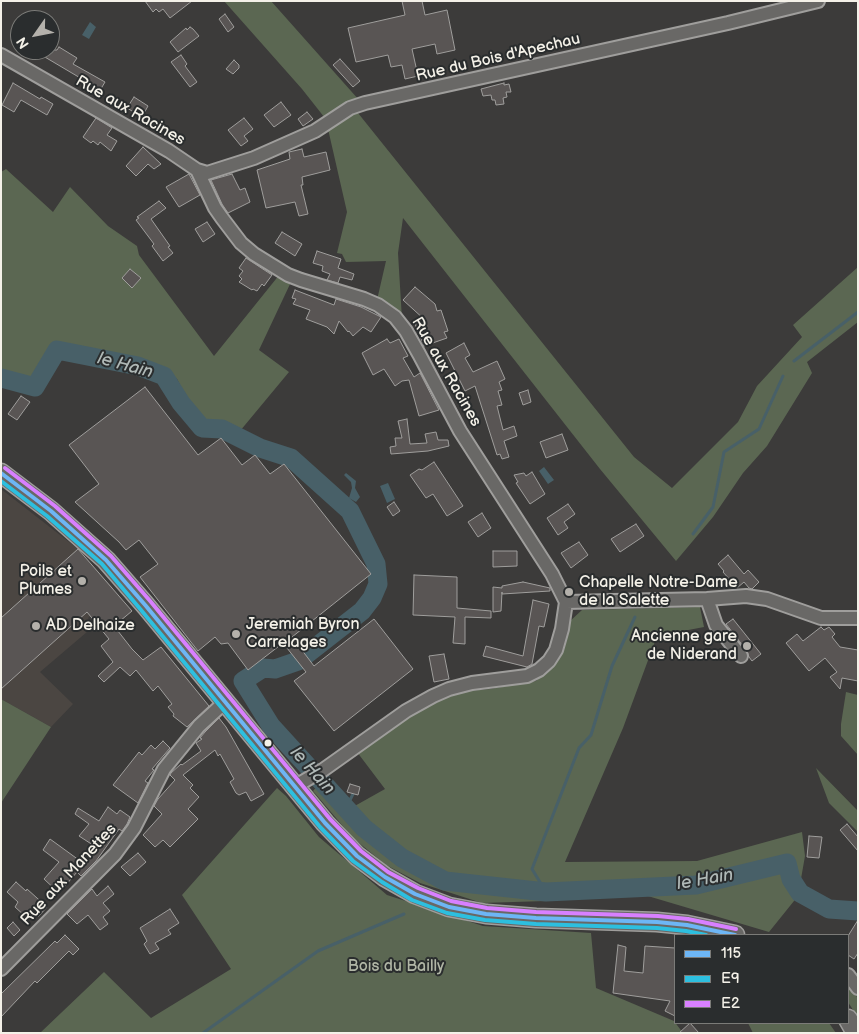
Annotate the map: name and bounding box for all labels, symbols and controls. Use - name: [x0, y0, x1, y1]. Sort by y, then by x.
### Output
- north arrow: [10, 10, 60, 60]
- street label: Rue du Bois d'Apechau: [414, 30, 582, 86]
- text: N: [13, 34, 33, 52]
- street label: Rue aux Racines: [72, 72, 188, 150]
- street label: Rue aux Racines: [407, 314, 485, 430]
- water label: le Hain: [95, 348, 155, 384]
- place label: Poils et Plumes: [19, 562, 72, 600]
- place label: Chapelle Notre-Dame de la Salette: [579, 573, 738, 611]
- marker: Poils et Plumes: [76, 575, 88, 587]
- marker: Chapelle Notre-Dame de la Salette: [563, 586, 575, 598]
- place label: Jeremiah Byron Carrelages: [246, 615, 359, 653]
- place label: AD Delhaize: [46, 616, 135, 636]
- marker: AD Delhaize: [30, 620, 42, 632]
- place label: Ancienne gare de Niderand: [631, 627, 737, 665]
- marker: Jeremiah Byron Carrelages: [230, 628, 242, 640]
- marker: Ancienne gare de Niderand: [741, 640, 753, 652]
- unlabelled marker: [263, 738, 273, 748]
- water label: le Hain: [285, 743, 339, 799]
- street label: Rue aux Manettes: [17, 820, 121, 930]
- water label: le Hain: [675, 864, 735, 896]
- legend: [674, 934, 849, 1024]
- text: 115: [721, 944, 741, 963]
- park label: Bois du Bailly: [348, 957, 444, 977]
- text: E9: [721, 969, 740, 988]
- text: E2: [721, 994, 740, 1013]

